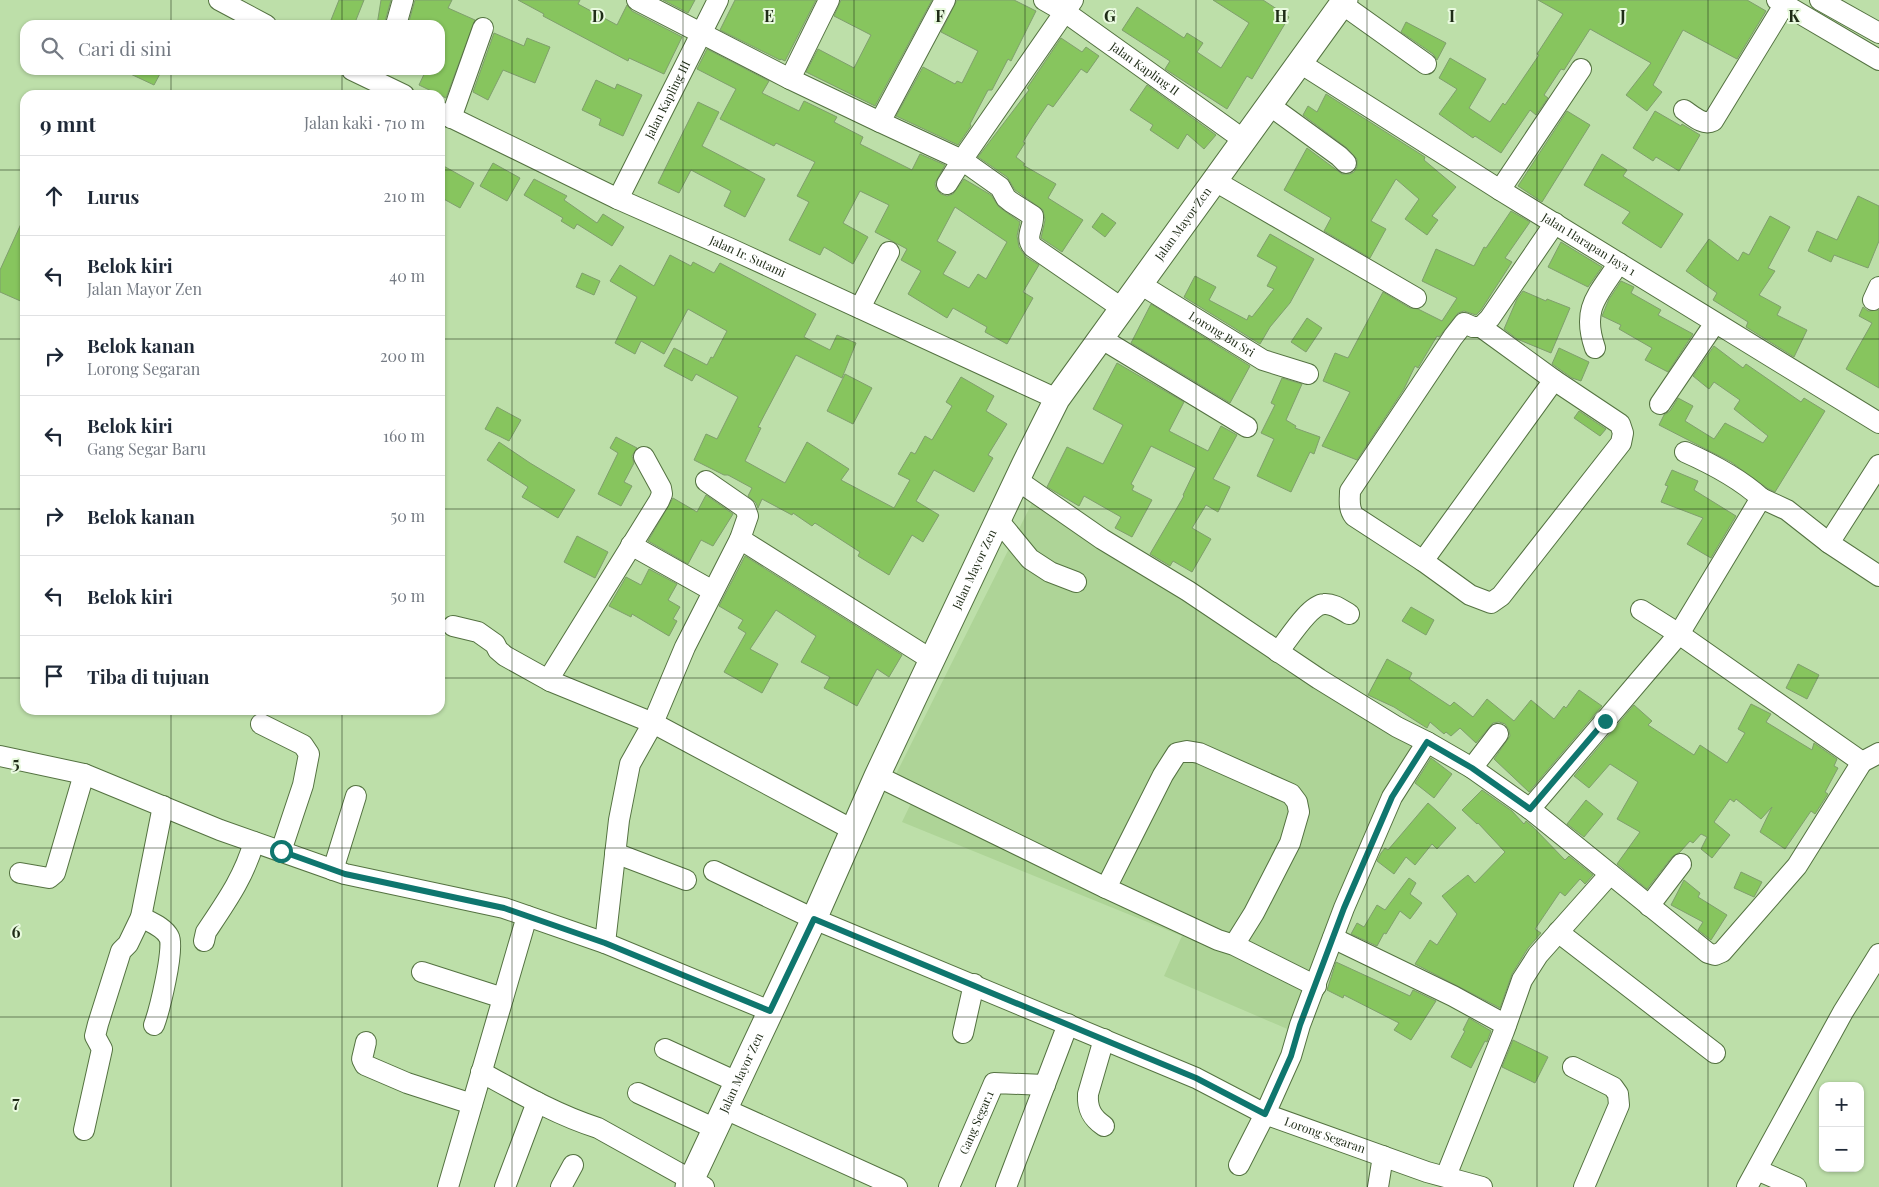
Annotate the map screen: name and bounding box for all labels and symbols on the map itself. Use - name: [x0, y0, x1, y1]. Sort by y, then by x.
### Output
- text: D: [592, 5, 604, 26]
- text: E: [764, 5, 774, 26]
- text: F: [935, 5, 945, 26]
- text: G: [1104, 5, 1116, 26]
- text: H: [1275, 5, 1288, 26]
- text: I: [1449, 5, 1455, 26]
- text: J: [1619, 5, 1626, 26]
- text: K: [1788, 5, 1800, 26]
- street label: Jalan Kapling II: [1106, 37, 1183, 98]
- street label: Jalan Kapling III: [640, 58, 693, 142]
- street label: Jalan Mayor Zen: [1150, 184, 1214, 264]
- street label: Jalan Harapan Jaya 1: [1538, 208, 1640, 279]
- street label: Jalan Ir. Sutami: [706, 231, 789, 280]
- street label: Lorong Bu Sri: [1186, 307, 1259, 360]
- street label: Jalan Mayor Zen: [948, 526, 999, 612]
- route end: [1594, 710, 1617, 733]
- text: 5: [12, 752, 20, 773]
- route start: [270, 840, 293, 863]
- text: 6: [12, 921, 21, 942]
- street label: Jalan Mayor Zen: [715, 1030, 766, 1116]
- street label: Gang Segar.1: [955, 1088, 997, 1157]
- text: 7: [12, 1091, 20, 1112]
- street label: Lorong Segaran: [1282, 1113, 1368, 1156]

